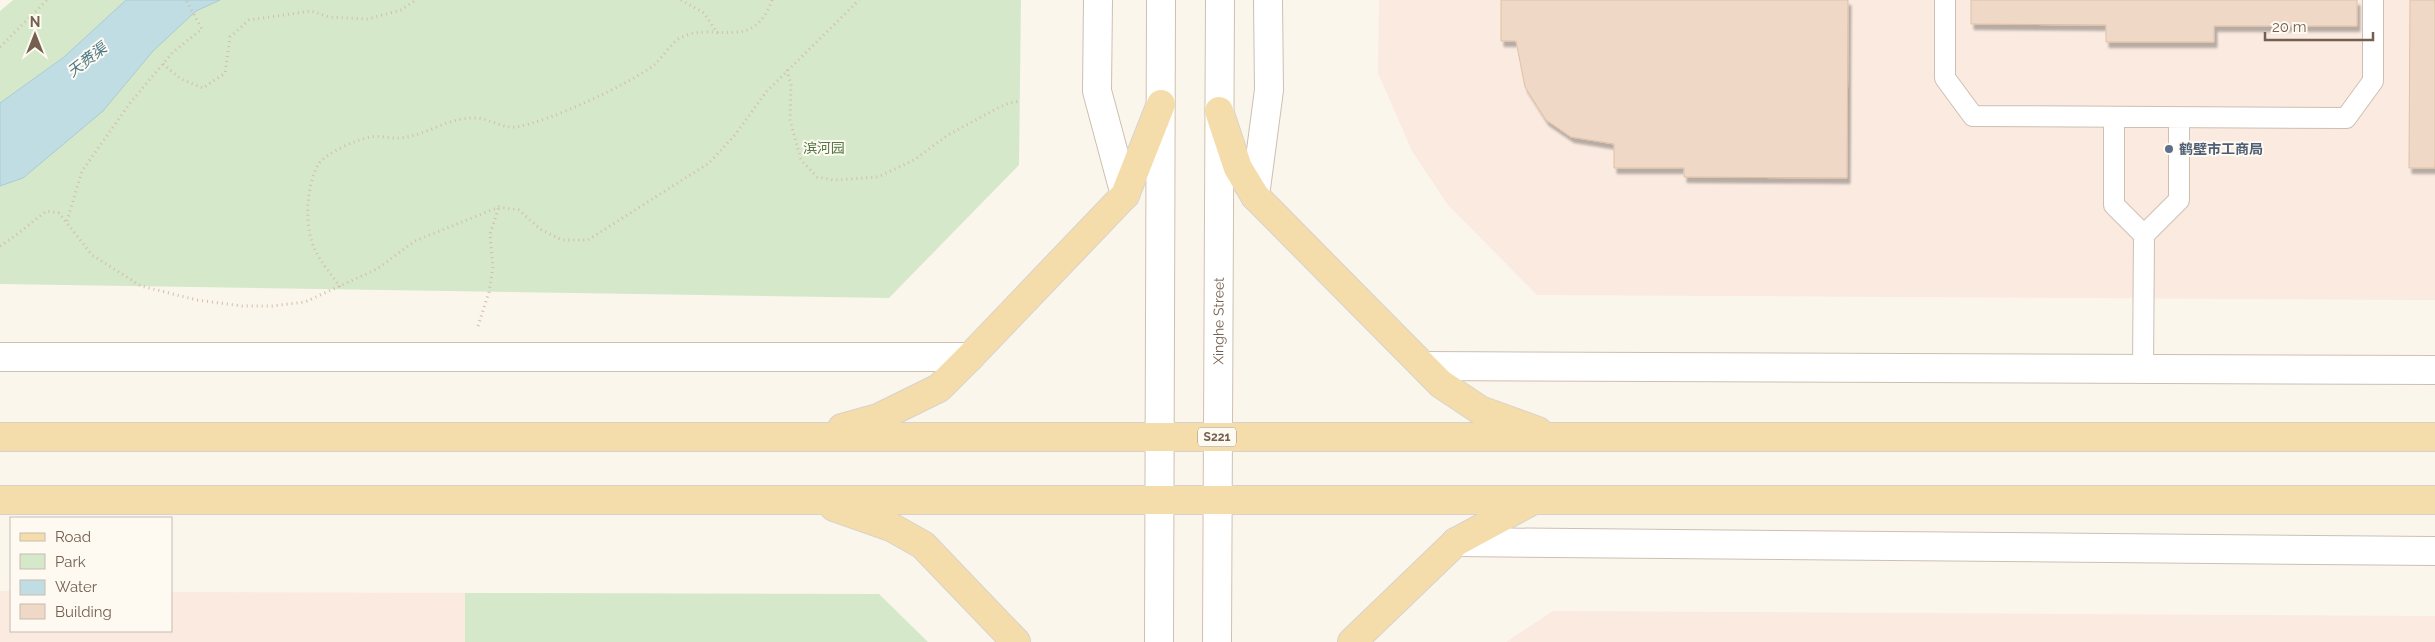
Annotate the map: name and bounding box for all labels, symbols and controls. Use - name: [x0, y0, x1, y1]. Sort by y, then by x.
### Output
- north arrow: [10, 10, 60, 60]
- scale bar: [2265, 10, 2372, 42]
- text: N: [30, 14, 40, 30]
- text: 20 m: [2272, 18, 2307, 36]
- water label: 天赉渠: [64, 38, 112, 81]
- park label: 滨河园: [803, 140, 845, 156]
- place label: 鹤壁市工商局: [2179, 141, 2263, 157]
- marker: 鹤壁市工商局: [2163, 143, 2175, 155]
- street label: Xinghe Street: [1210, 277, 1227, 365]
- road number: S221: [1198, 428, 1236, 447]
- legend: [10, 517, 172, 632]
- text: Road: [55, 528, 91, 546]
- text: Park: [55, 553, 86, 571]
- text: Water: [55, 578, 98, 596]
- text: Building: [55, 603, 112, 621]

